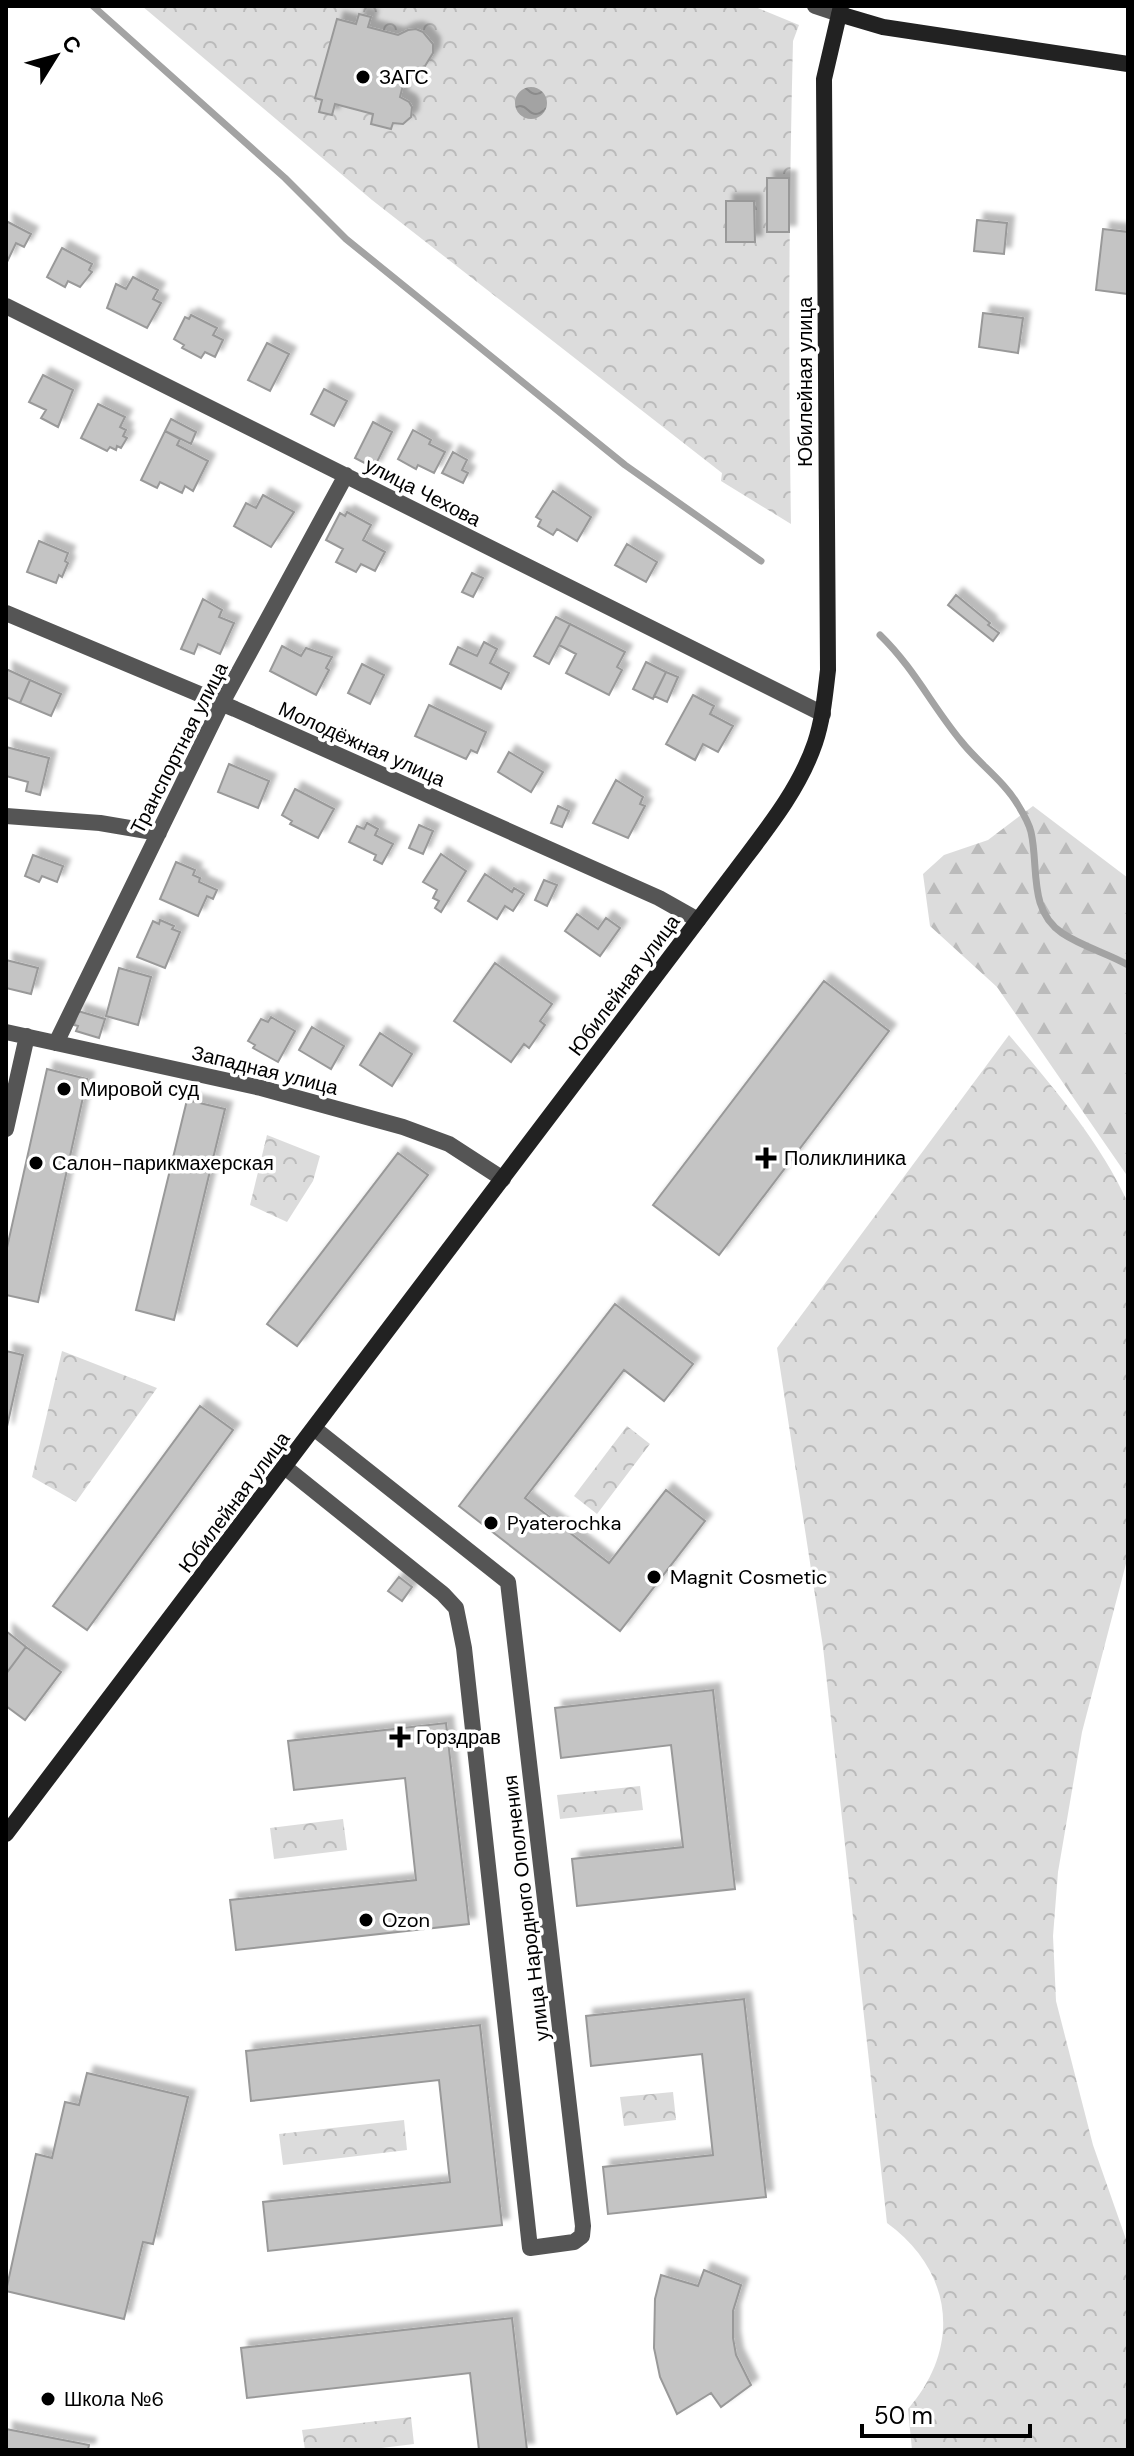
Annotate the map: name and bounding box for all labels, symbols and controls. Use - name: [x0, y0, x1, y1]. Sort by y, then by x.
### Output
- north arrow: [16, 16, 96, 96]
- text: С: [55, 29, 88, 59]
- place label: ЗАГС: [379, 64, 429, 90]
- marker: ЗАГС: [354, 68, 372, 86]
- street label: Юбилейная улица: [792, 296, 818, 467]
- street label: улица Чехова: [361, 452, 486, 533]
- street label: Транспортная улица: [124, 657, 234, 838]
- street label: Молодёжная улица: [275, 696, 450, 793]
- street label: Юбилейная улица: [562, 909, 686, 1061]
- street label: Западная улица: [189, 1039, 342, 1101]
- place label: Мировой суд: [80, 1076, 199, 1102]
- marker: Мировой суд: [55, 1080, 73, 1098]
- place label: Поликлиника: [784, 1145, 907, 1171]
- marker: Поликлиника: [755, 1147, 777, 1169]
- place label: Салон-парикмахерская: [52, 1150, 274, 1176]
- marker: Салон-парикмахерская: [27, 1154, 45, 1172]
- street label: Юбилейная улица: [172, 1426, 296, 1578]
- place label: Pyaterochka: [507, 1510, 621, 1536]
- marker: Pyaterochka: [482, 1514, 500, 1532]
- place label: Magnit Cosmetic: [670, 1564, 827, 1590]
- marker: Magnit Cosmetic: [645, 1568, 663, 1586]
- place label: Горздрав: [416, 1724, 501, 1750]
- marker: Горздрав: [391, 1728, 409, 1746]
- street label: улица Народного Ополчения: [497, 1774, 555, 2042]
- place label: Ozon: [382, 1907, 430, 1933]
- marker: Ozon: [357, 1911, 375, 1929]
- place label: Школа №6: [64, 2386, 164, 2412]
- scale bar: [862, 2388, 1030, 2438]
- marker: Школа №6: [39, 2390, 57, 2408]
- text: 50 m: [874, 2400, 933, 2431]

